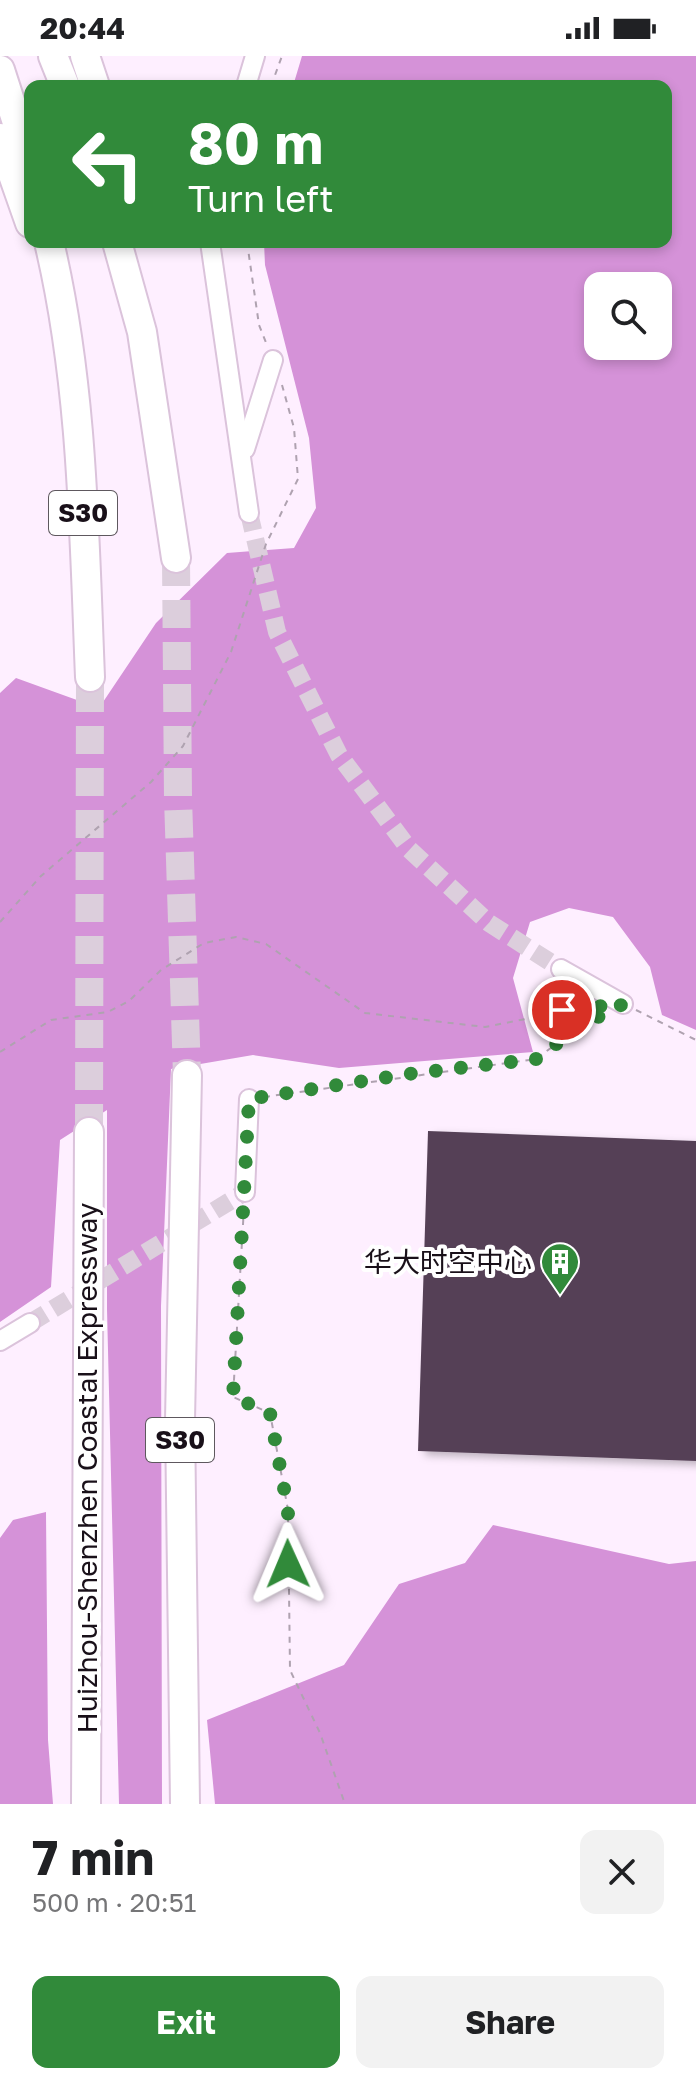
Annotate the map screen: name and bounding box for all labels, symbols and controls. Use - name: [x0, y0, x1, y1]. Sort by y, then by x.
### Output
- text: 20:44: [40, 10, 125, 46]
- text: 80 m: [188, 109, 323, 176]
- icon: left: [56, 112, 160, 216]
- text: Turn left: [188, 177, 334, 220]
- map controls: [584, 272, 672, 360]
- button: search: [584, 272, 672, 360]
- road number: S30: [49, 491, 117, 535]
- pin: [528, 976, 596, 1044]
- icon: arrive: [540, 988, 584, 1032]
- street label: Huizhou-Shenzhen Coastal Expressway: [70, 1202, 103, 1733]
- building icon: 华大时空中心: [539, 1241, 581, 1296]
- place label: 华大时空中心: [364, 1245, 532, 1278]
- road number: S30: [146, 1418, 214, 1462]
- position arrow: [246, 1522, 330, 1606]
- text: 7 min: [32, 1828, 154, 1886]
- button: close: [580, 1830, 664, 1914]
- text: 500 m · 20:51: [32, 1887, 196, 1918]
- button: Exit: [32, 1976, 340, 2068]
- button: Share: [356, 1976, 664, 2068]

